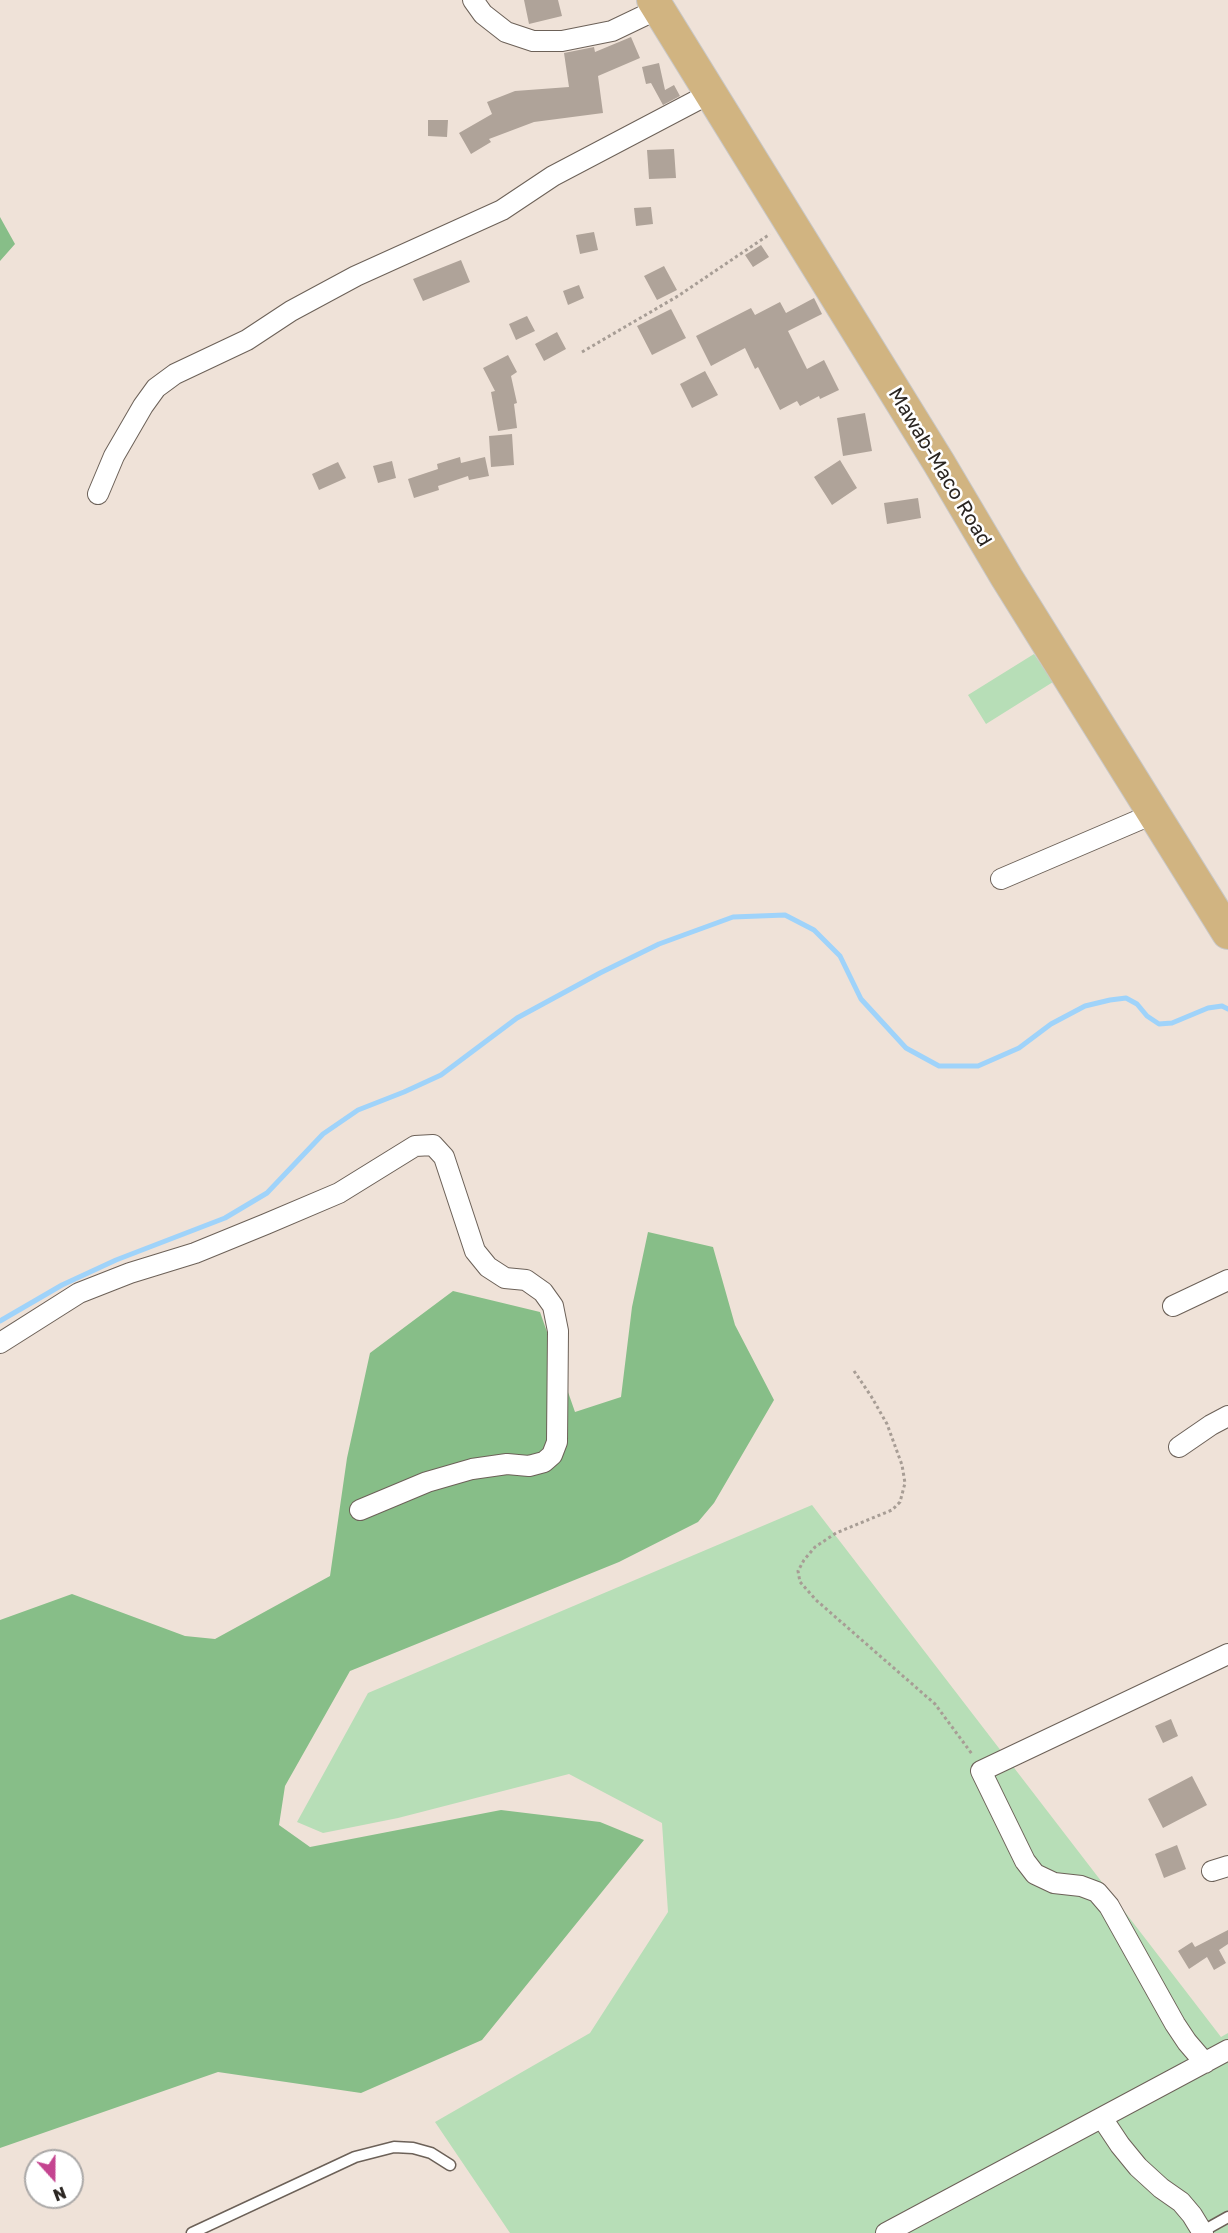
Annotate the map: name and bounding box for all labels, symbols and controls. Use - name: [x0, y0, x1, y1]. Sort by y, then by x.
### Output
- street label: Mawab-Maco Road: [883, 383, 997, 551]
- north arrow: [24, 2149, 84, 2209]
- text: N: [50, 2182, 69, 2205]

